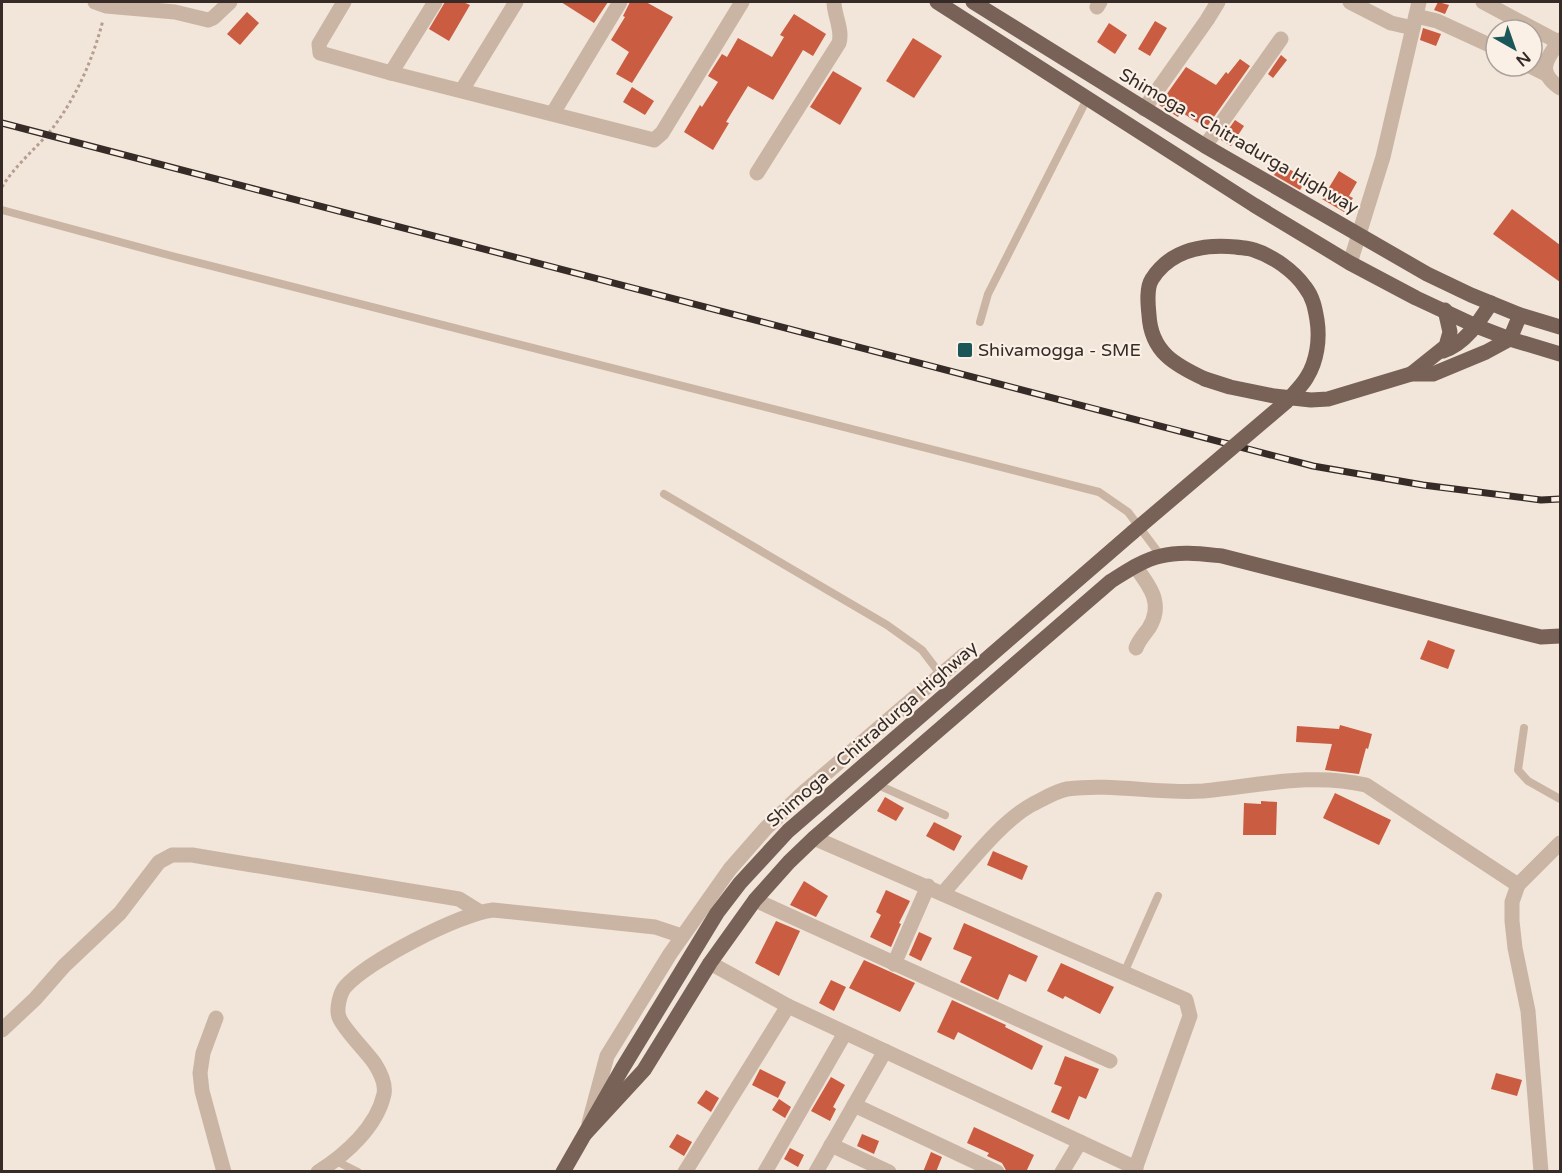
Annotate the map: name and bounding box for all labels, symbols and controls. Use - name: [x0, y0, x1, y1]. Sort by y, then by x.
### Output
- north arrow: [1484, 18, 1544, 78]
- text: N: [1512, 47, 1534, 71]
- street label: Shimoga - Chitradurga Highway: [1115, 63, 1363, 219]
- place label: Shivamogga - SME: [978, 339, 1141, 361]
- marker: Shivamogga - SME: [956, 341, 974, 359]
- street label: Shimoga - Chitradurga Highway: [762, 636, 982, 832]

